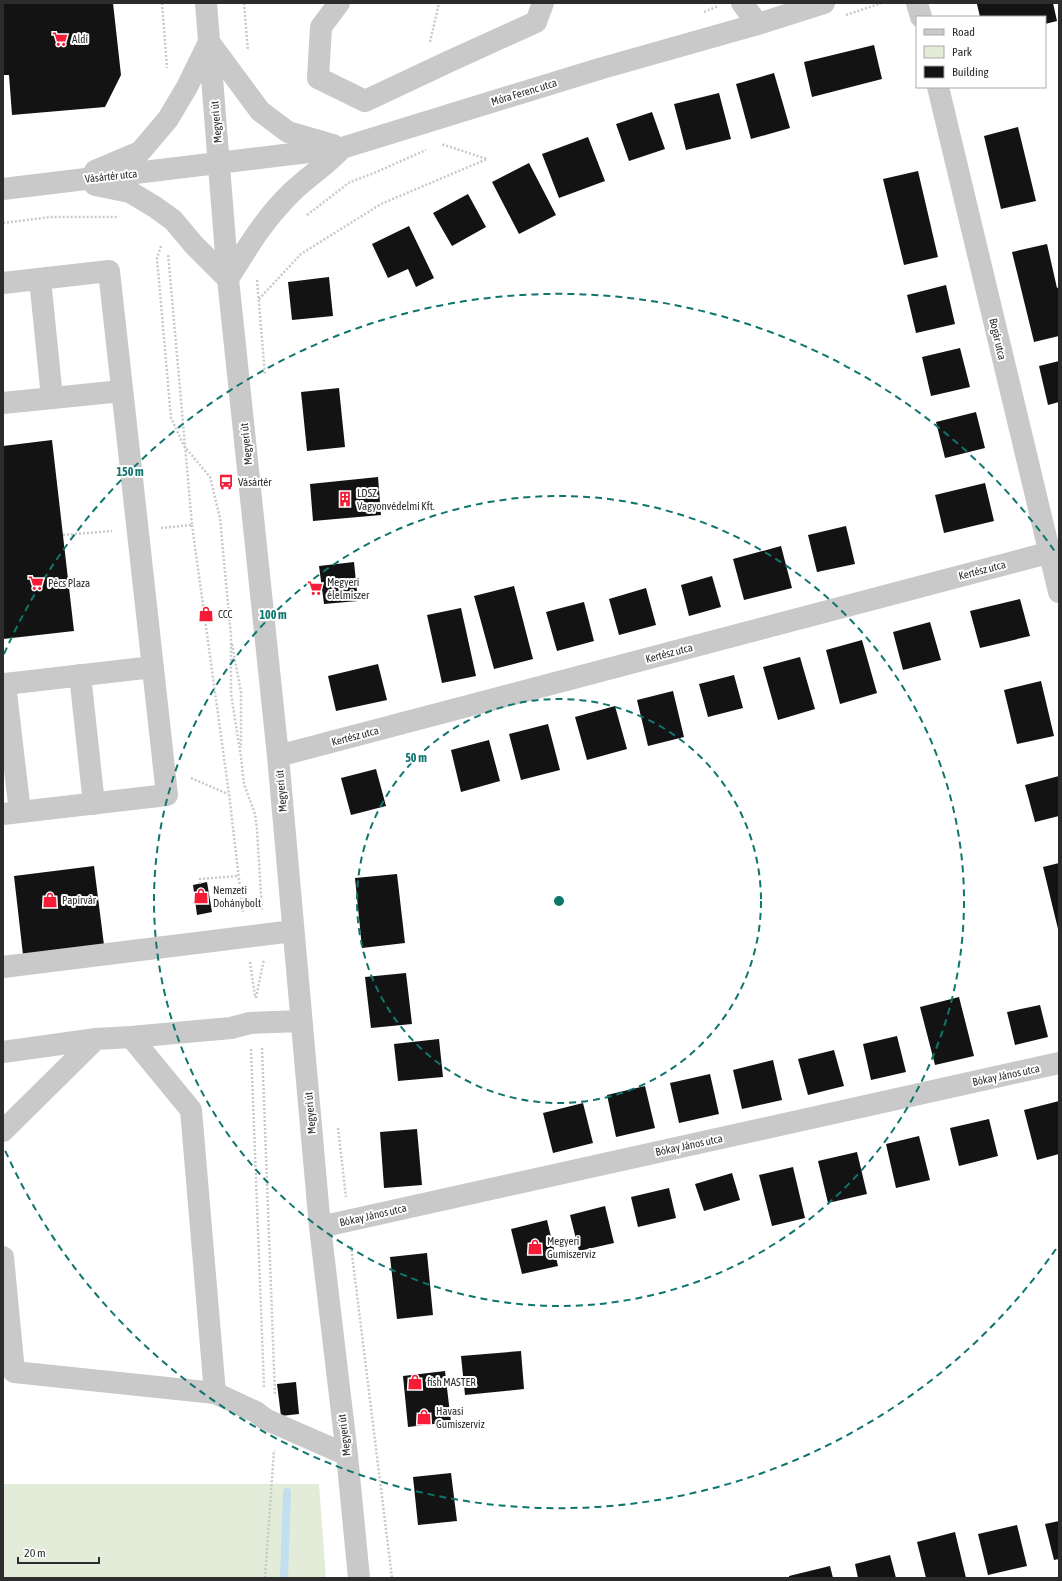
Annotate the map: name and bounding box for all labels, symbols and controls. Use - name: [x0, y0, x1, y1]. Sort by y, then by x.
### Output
- legend: [916, 16, 1046, 88]
- text: Road: [952, 25, 975, 39]
- supermarket icon: Aldi: [51, 30, 69, 48]
- place label: Aldi: [72, 33, 88, 45]
- text: Park: [952, 45, 973, 59]
- text: Building: [952, 65, 990, 79]
- street label: Móra Ferenc utca: [490, 76, 558, 108]
- street label: Megyeri út: [208, 100, 224, 144]
- street label: Vásártér utca: [84, 167, 138, 185]
- street label: Bogár utca: [987, 317, 1009, 361]
- street label: Megyeri út: [238, 422, 254, 466]
- text: 150 m: [116, 465, 144, 479]
- bus stop icon: Vásártér: [217, 473, 235, 491]
- place label: Vásártér: [238, 476, 272, 488]
- place label: LDSZ Vagyonvédelmi Kft.: [357, 487, 435, 512]
- building icon: LDSZ Vagyonvédelmi Kft.: [336, 490, 354, 508]
- street label: Kertész utca: [957, 558, 1007, 582]
- supermarket icon: Pécs Plaza: [27, 574, 45, 592]
- place label: Megyeri élelmiszer: [327, 576, 370, 601]
- place label: Pécs Plaza: [48, 577, 90, 589]
- supermarket icon: Megyeri élelmiszer: [306, 579, 324, 597]
- shop icon: CCC: [197, 605, 215, 623]
- place label: CCC: [218, 608, 232, 620]
- text: 100 m: [259, 608, 287, 622]
- street label: Kertész utca: [644, 641, 694, 665]
- street label: Kertész utca: [330, 724, 380, 748]
- text: 50 m: [405, 751, 427, 765]
- street label: Megyeri út: [273, 769, 289, 813]
- place label: Nemzeti Dohánybolt: [213, 884, 261, 909]
- shop icon: Nemzeti Dohánybolt: [192, 887, 210, 905]
- shop icon: Papírvár: [41, 891, 59, 909]
- place label: Papírvár: [62, 894, 97, 906]
- centre of rings: [552, 894, 566, 908]
- street label: Bókay János utca: [971, 1062, 1041, 1088]
- street label: Megyeri út: [302, 1091, 318, 1135]
- street label: Bókay János utca: [654, 1132, 724, 1158]
- street label: Bókay János utca: [338, 1201, 408, 1229]
- place label: Megyeri Gumiszerviz: [547, 1235, 596, 1260]
- shop icon: Megyeri Gumiszerviz: [526, 1238, 544, 1256]
- shop icon: fish MASTER: [406, 1373, 424, 1391]
- place label: fish MASTER: [427, 1376, 476, 1388]
- place label: Havasi Gumiszerviz: [436, 1405, 485, 1430]
- shop icon: Havasi Gumiszerviz: [415, 1408, 433, 1426]
- street label: Megyeri út: [335, 1413, 353, 1457]
- scale bar: [18, 1539, 99, 1565]
- text: 20 m: [24, 1546, 46, 1560]

